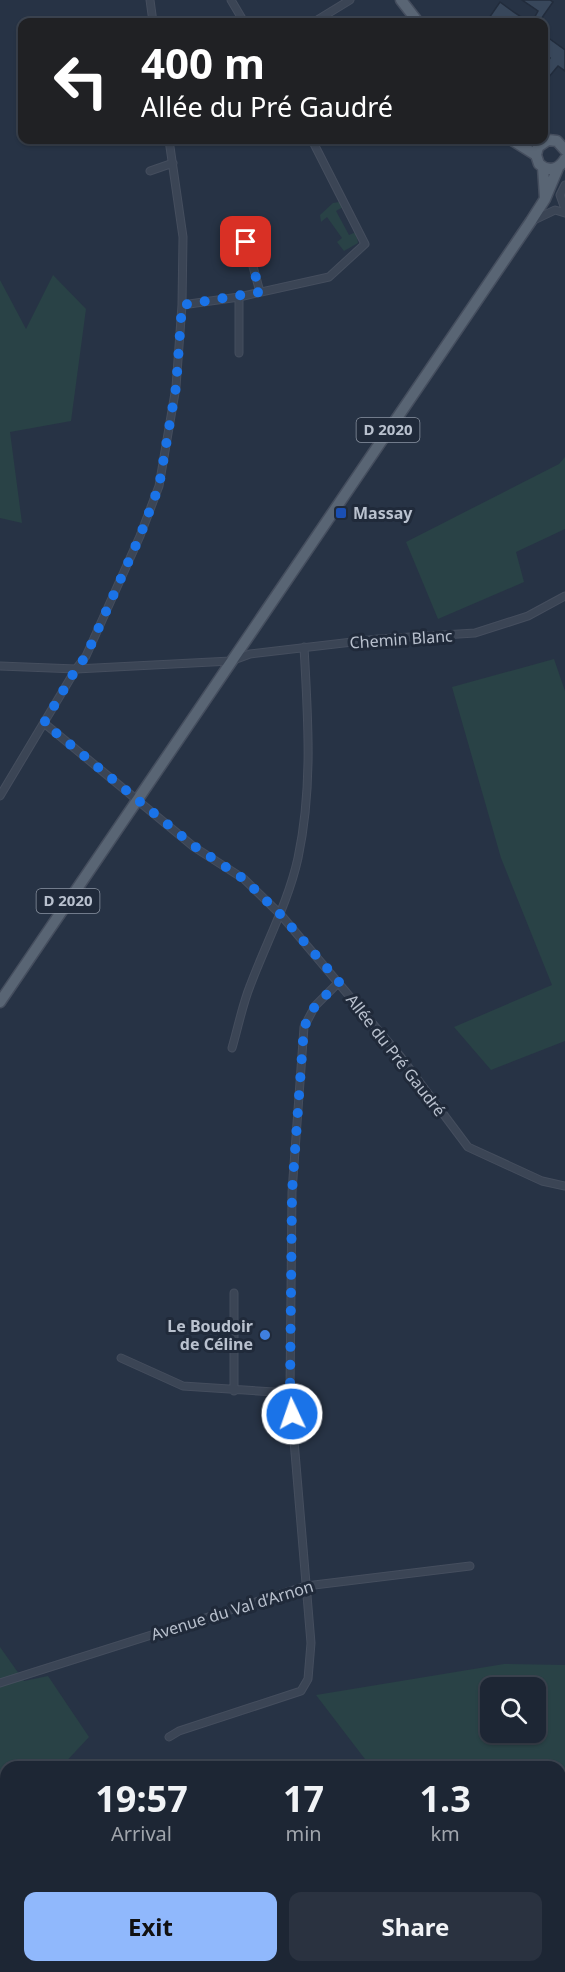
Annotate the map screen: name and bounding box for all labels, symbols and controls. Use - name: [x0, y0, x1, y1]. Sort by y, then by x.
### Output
- text: 400 m: [141, 34, 265, 91]
- icon: left: [42, 42, 120, 120]
- text: Allée du Pré Gaudré: [141, 88, 393, 125]
- pin: [220, 216, 271, 267]
- icon: arrive: [229, 225, 262, 258]
- road number: D 2020: [356, 418, 420, 442]
- place label: Massay: [353, 502, 413, 524]
- marker: Massay: [334, 506, 348, 520]
- street label: Chemin Blanc: [349, 624, 454, 654]
- road number: D 2020: [36, 889, 100, 913]
- street label: Allée du Pré Gaudré: [341, 989, 451, 1121]
- place label: Le Boudoir de Céline: [167, 1315, 253, 1355]
- marker: Le Boudoir de Céline: [258, 1328, 272, 1342]
- position arrow: [260, 1382, 324, 1446]
- street label: Avenue du Val d’Arnon: [148, 1575, 316, 1645]
- map controls: [480, 1677, 546, 1743]
- button: search: [480, 1677, 546, 1743]
- text: 19:57: [95, 1774, 188, 1823]
- text: 17: [283, 1774, 324, 1823]
- text: 1.3: [419, 1774, 471, 1823]
- text: Arrival: [111, 1820, 172, 1847]
- text: min: [285, 1820, 322, 1847]
- text: km: [430, 1820, 460, 1847]
- button: Exit: [24, 1892, 277, 1961]
- button: Share: [289, 1892, 542, 1961]

